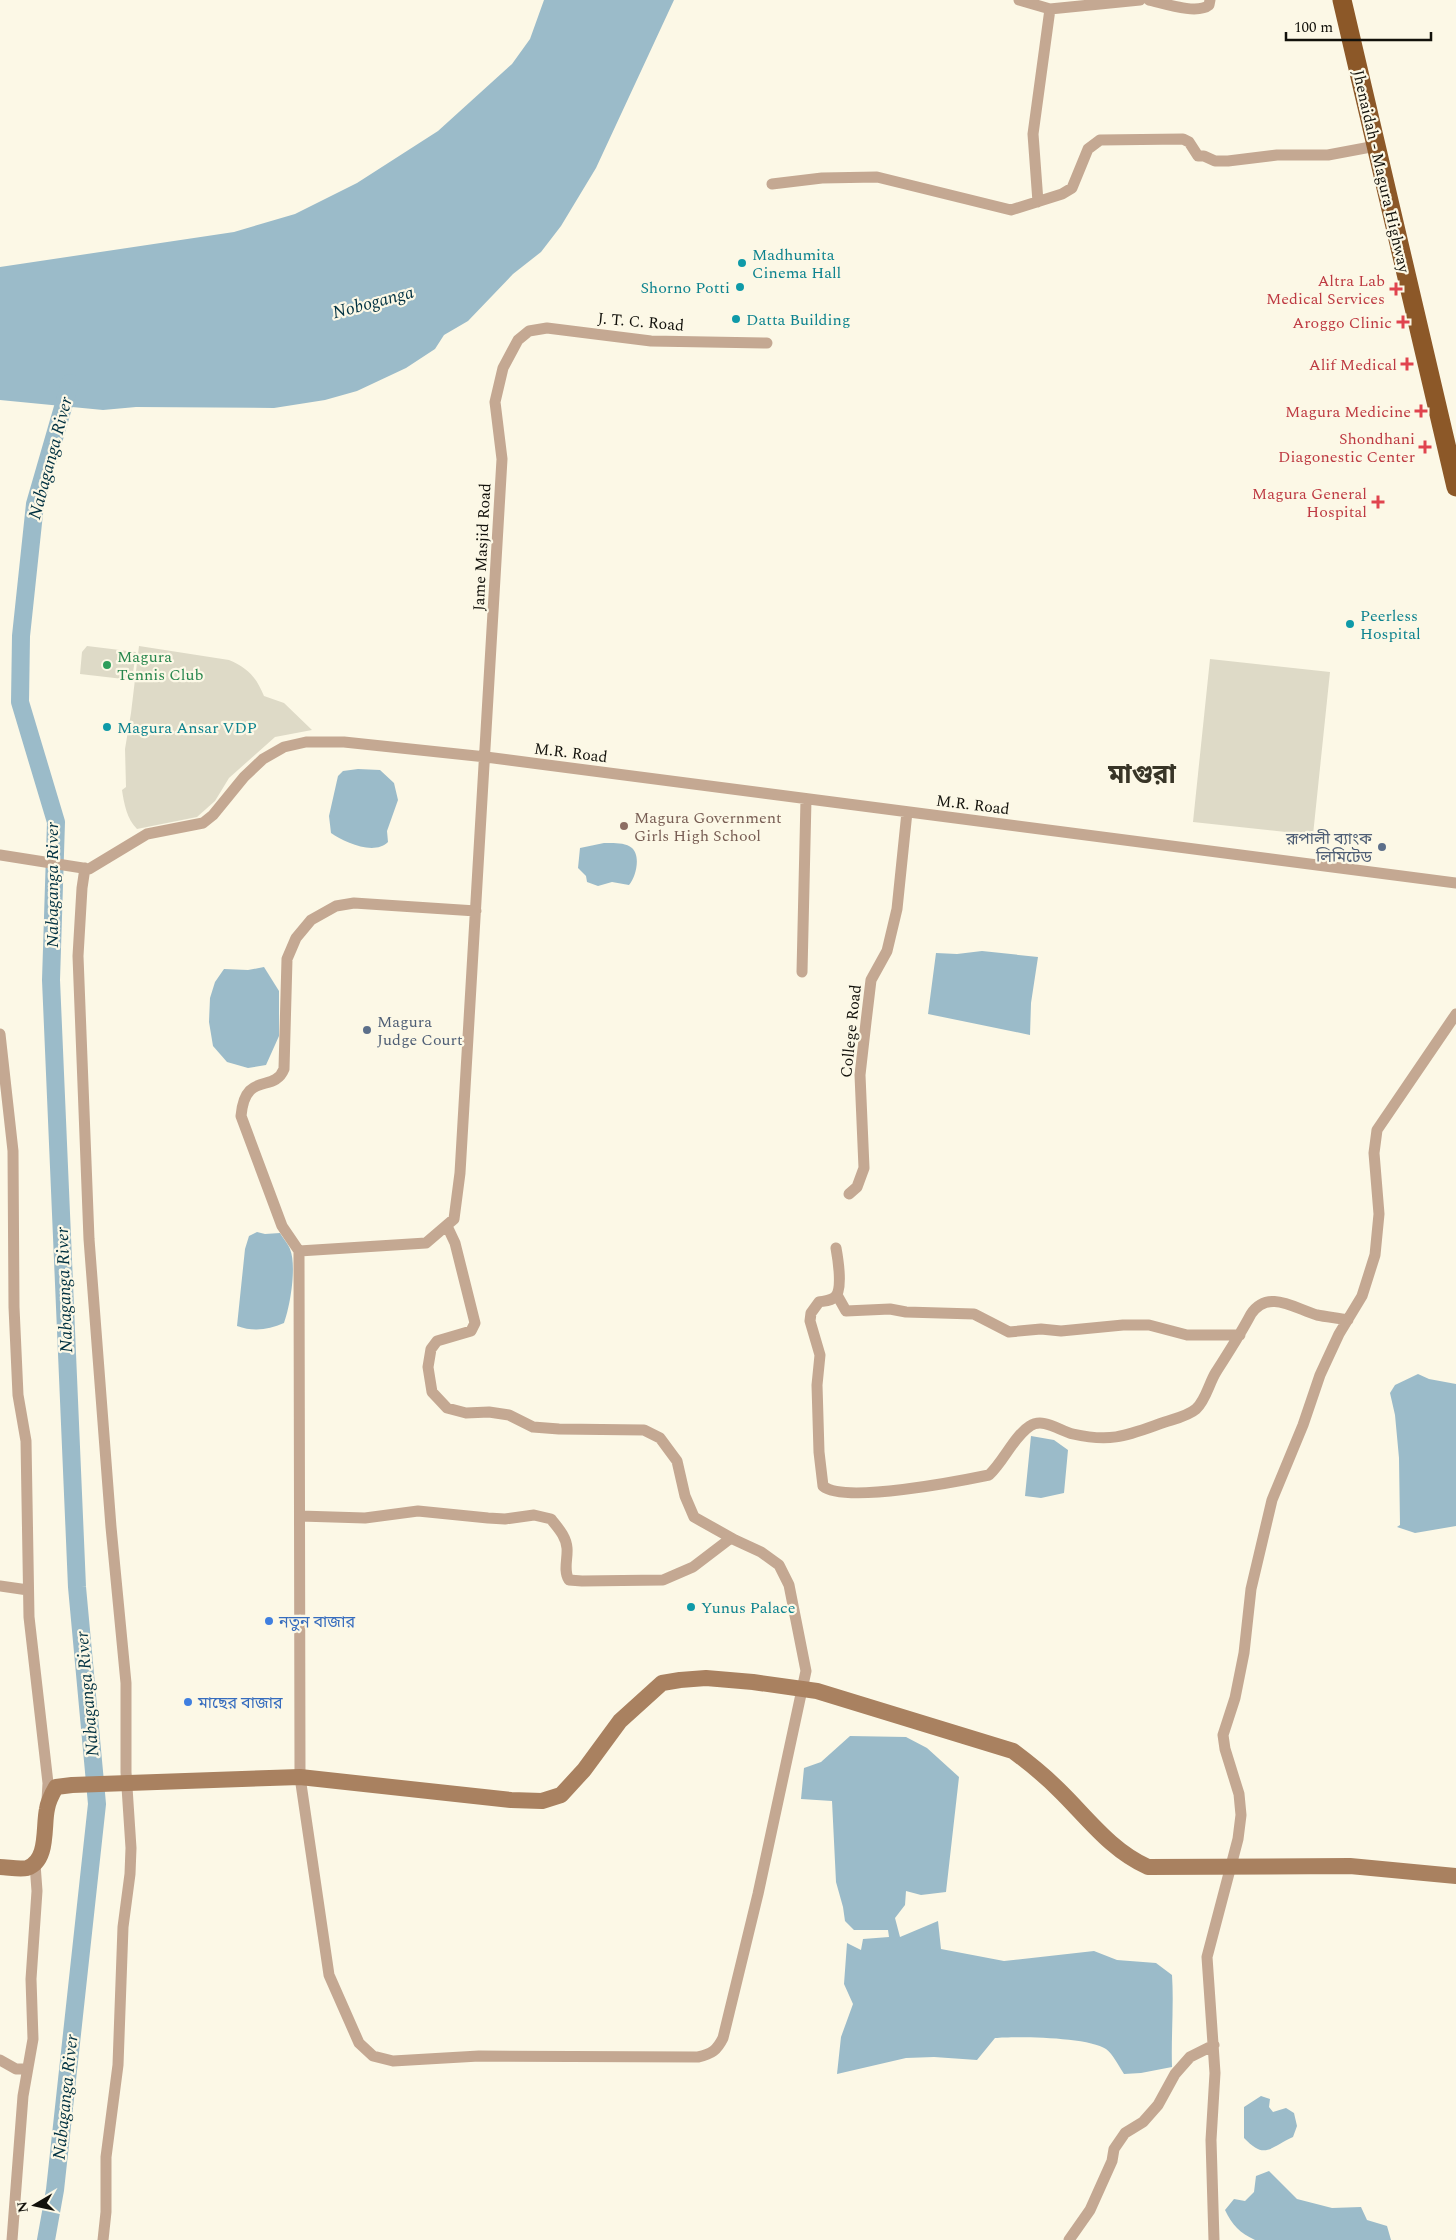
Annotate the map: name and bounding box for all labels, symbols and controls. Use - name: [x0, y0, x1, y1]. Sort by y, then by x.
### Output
- scale bar: [1286, 10, 1431, 42]
- text: 100 m: [1294, 16, 1333, 39]
- street label: Jhenaidah - Magura Highway: [1346, 68, 1416, 276]
- place label: Madhumita Cinema Hall: [752, 243, 841, 285]
- marker: Madhumita Cinema Hall: [736, 257, 748, 269]
- place label: Altra Lab Medical Services: [1266, 269, 1385, 311]
- place label: Shorno Potti: [640, 276, 730, 300]
- water label: Noboganga: [329, 279, 417, 326]
- marker: Shorno Potti: [734, 281, 746, 293]
- marker: Altra Lab Medical Services: [1389, 282, 1403, 296]
- street label: J. T. C. Road: [597, 306, 685, 338]
- place label: Datta Building: [746, 308, 851, 332]
- place label: Aroggo Clinic: [1292, 311, 1392, 335]
- marker: Datta Building: [730, 313, 742, 325]
- marker: Aroggo Clinic: [1396, 315, 1410, 329]
- place label: Alif Medical: [1309, 353, 1397, 377]
- marker: Alif Medical: [1401, 358, 1413, 370]
- water label: Nabaganga River: [21, 393, 80, 522]
- place label: Magura Medicine: [1285, 400, 1411, 424]
- marker: Magura Medicine: [1415, 405, 1427, 417]
- place label: Shondhani Diagonestic Center: [1278, 427, 1415, 469]
- marker: Shondhani Diagonestic Center: [1419, 441, 1431, 453]
- street label: Jame Masjid Road: [467, 482, 497, 612]
- place label: Magura General Hospital: [1252, 482, 1367, 524]
- marker: Magura General Hospital: [1371, 495, 1385, 509]
- place label: Peerless Hospital: [1360, 604, 1421, 646]
- marker: Peerless Hospital: [1344, 618, 1356, 630]
- place label: Magura Tennis Club: [117, 645, 203, 687]
- marker: Magura Tennis Club: [101, 659, 113, 671]
- place label: Magura Ansar VDP: [117, 716, 257, 740]
- marker: Magura Ansar VDP: [101, 721, 113, 733]
- street label: M.R. Road: [533, 737, 609, 769]
- district label: মাগুরা: [1107, 755, 1176, 795]
- street label: M.R. Road: [935, 789, 1011, 821]
- place label: Magura Government Girls High School: [634, 806, 782, 848]
- marker: Magura Government Girls High School: [618, 820, 630, 832]
- water label: Nabaganga River: [39, 821, 66, 948]
- place label: রূপালী ব্যাংক লিমিটেড: [1285, 827, 1373, 869]
- marker: রূপালী ব্যাংক লিমিটেড: [1376, 841, 1388, 853]
- street label: College Road: [834, 983, 868, 1079]
- place label: Magura Judge Court: [377, 1010, 463, 1052]
- marker: Magura Judge Court: [361, 1024, 373, 1036]
- water label: Nabaganga River: [49, 1226, 80, 1353]
- place label: Yunus Palace: [701, 1596, 795, 1620]
- marker: Yunus Palace: [685, 1601, 697, 1613]
- place label: নতুন বাজার: [278, 1610, 355, 1634]
- marker: নতুন বাজার: [263, 1615, 275, 1627]
- water label: Nabaganga River: [68, 1629, 106, 1758]
- place label: মাছের বাজার: [197, 1691, 283, 1715]
- marker: মাছের বাজার: [182, 1696, 194, 1708]
- water label: Nabaganga River: [45, 2032, 86, 2161]
- north arrow: [10, 2180, 60, 2230]
- text: N: [11, 2200, 34, 2214]

